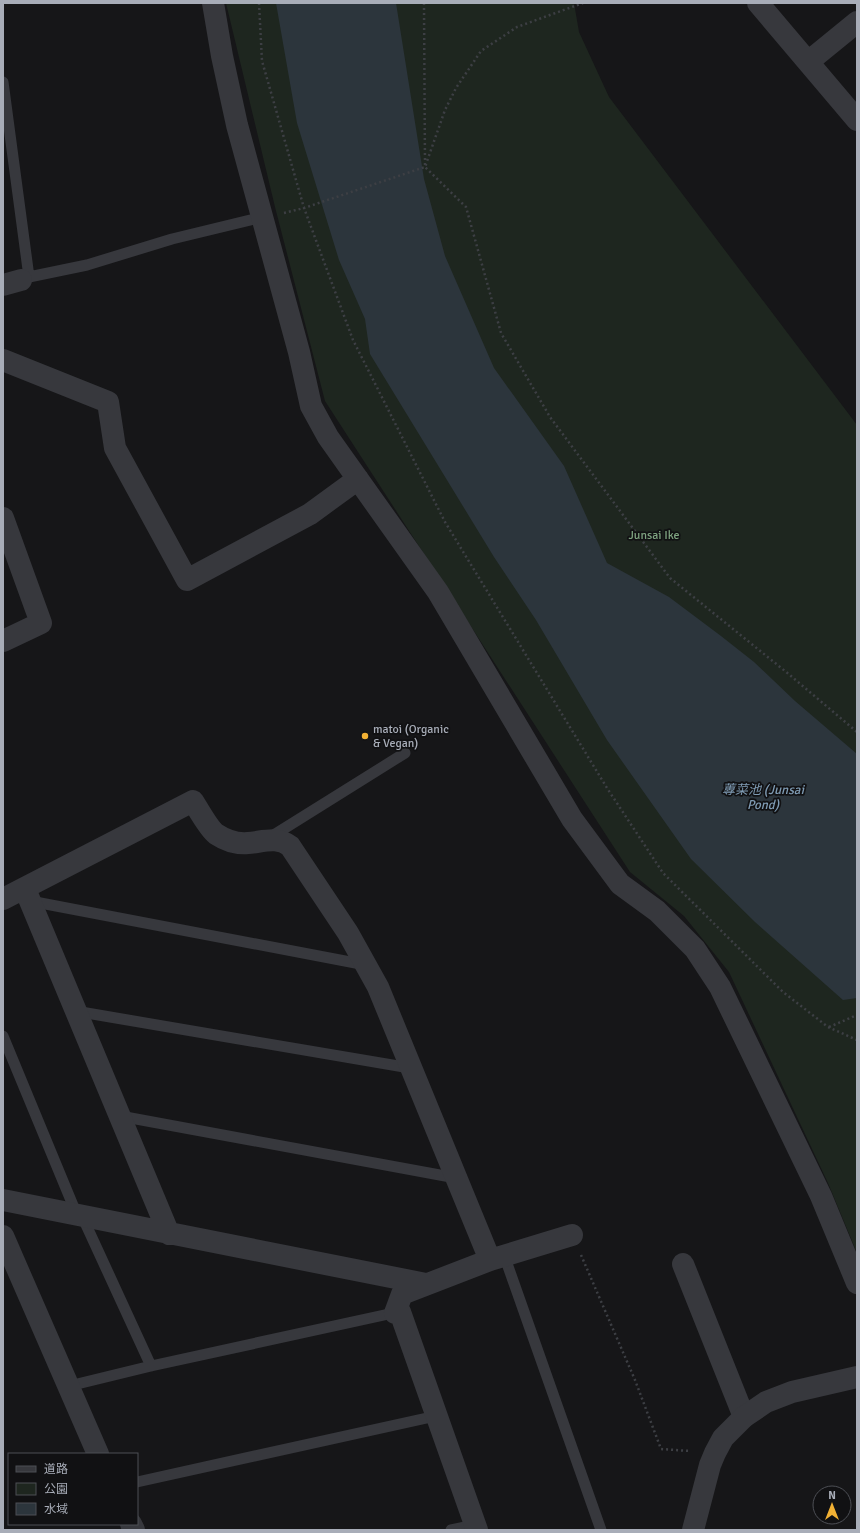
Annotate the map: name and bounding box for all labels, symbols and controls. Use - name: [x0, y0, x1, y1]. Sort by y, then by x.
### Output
- park label: Junsai Ike: [628, 528, 680, 543]
- place label: matoi (Organic & Vegan): [373, 722, 449, 751]
- marker: matoi (Organic & Vegan): [360, 731, 370, 741]
- water label: 蓴菜池 (Junsai Pond): [722, 782, 805, 813]
- legend: [8, 1453, 138, 1525]
- text: 道路: [44, 1462, 68, 1477]
- text: 公園: [44, 1482, 68, 1497]
- north arrow: [812, 1485, 852, 1525]
- text: N: [828, 1489, 836, 1502]
- text: 水域: [44, 1502, 68, 1517]

